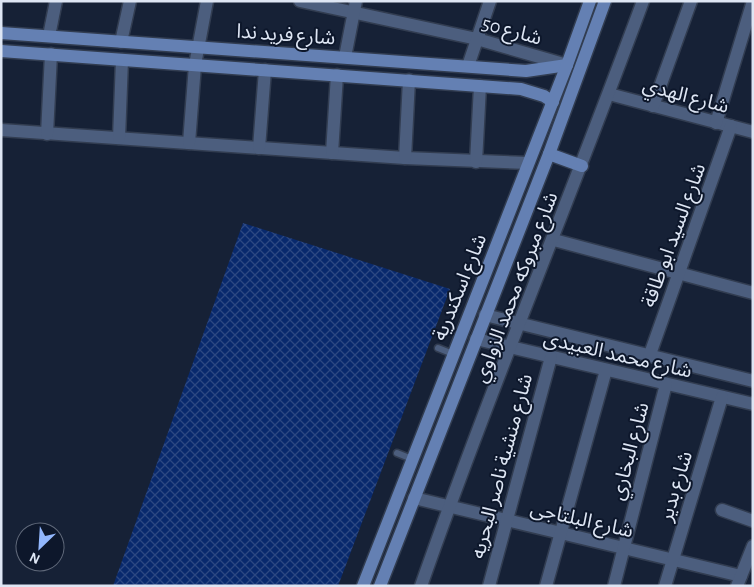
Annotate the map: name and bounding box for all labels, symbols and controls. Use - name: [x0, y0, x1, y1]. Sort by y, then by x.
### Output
- street label: شارع 50: [479, 13, 544, 52]
- street label: شارع فريد ندا: [235, 22, 336, 52]
- street label: شارع الهدي: [639, 75, 731, 122]
- street label: شارع السيد ابو طاقة: [639, 161, 713, 311]
- street label: شارع مبروكه محمد الزواوي: [470, 189, 566, 387]
- street label: شارع اسكندرية: [430, 231, 494, 345]
- street label: شارع محمد العبيدى: [541, 328, 694, 386]
- street label: شارع منشية ناصر البحريه: [468, 372, 540, 562]
- street label: شارع البخاري: [607, 400, 657, 503]
- street label: شارع بدير: [656, 449, 700, 526]
- street label: شارع البلتاجى: [528, 498, 635, 545]
- north arrow: [15, 522, 65, 572]
- text: N: [28, 549, 42, 566]

